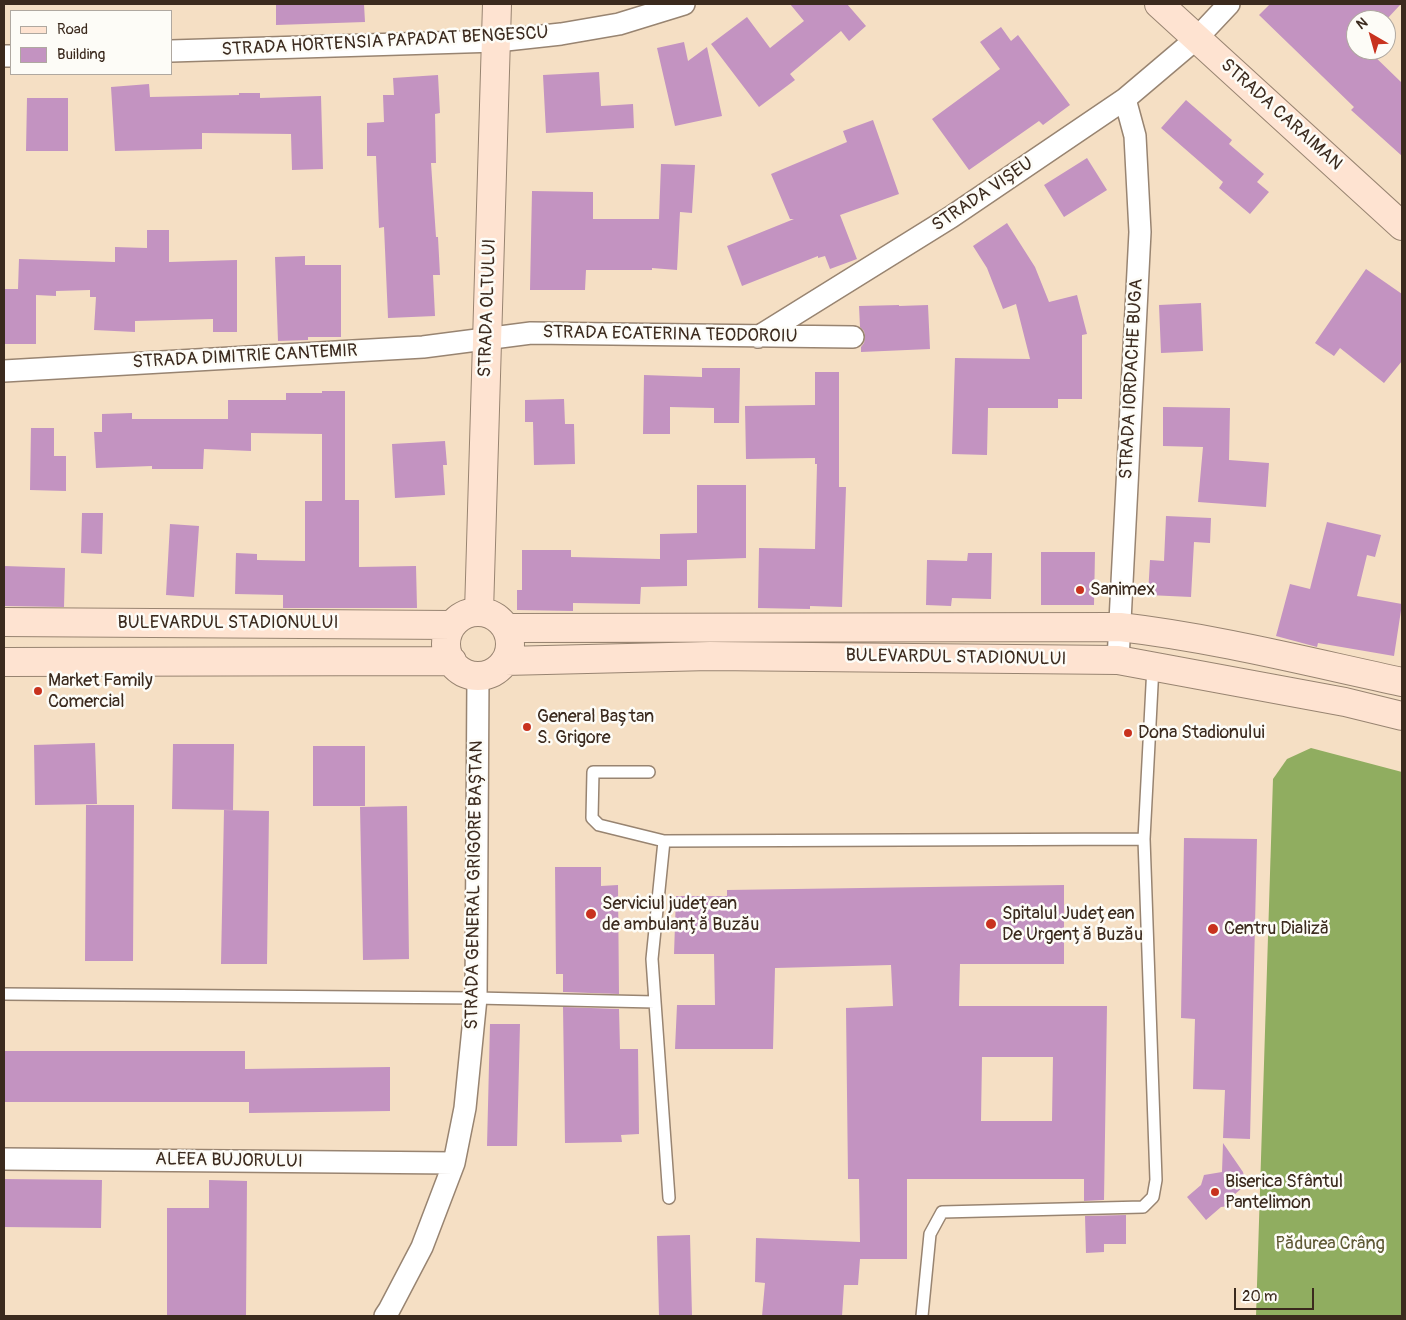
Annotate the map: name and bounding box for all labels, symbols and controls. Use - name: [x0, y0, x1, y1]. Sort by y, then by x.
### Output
- legend: [10, 10, 172, 75]
- north arrow: [1346, 10, 1396, 60]
- text: N: [1353, 14, 1371, 33]
- text: Road: [57, 20, 88, 39]
- street label: STRADA HORTENSIA PAPADAT BENGESCU: [221, 23, 549, 61]
- text: Building: [57, 45, 105, 64]
- street label: STRADA CARAIMAN: [1216, 55, 1346, 175]
- street label: STRADA VIȘEU: [928, 153, 1038, 237]
- street label: STRADA OLTULUI: [475, 238, 501, 378]
- street label: STRADA IORDACHE BUGA: [1116, 278, 1148, 480]
- street label: STRADA ECATERINA TEODOROIU: [542, 322, 798, 348]
- street label: STRADA DIMITRIE CANTEMIR: [132, 340, 358, 374]
- place label: Sanimex: [1090, 579, 1155, 601]
- marker: Sanimex: [1074, 584, 1086, 596]
- street label: BULEVARDUL STADIONULUI: [117, 612, 339, 634]
- street label: BULEVARDUL STADIONULUI: [845, 645, 1067, 671]
- place label: Market Family Comercial: [48, 670, 153, 712]
- marker: Market Family Comercial: [32, 685, 44, 697]
- place label: General Baștan S. Grigore: [537, 706, 654, 749]
- marker: General Baștan S. Grigore: [521, 721, 533, 733]
- place label: Dona Stadionului: [1138, 722, 1265, 744]
- marker: Dona Stadionului: [1122, 727, 1134, 739]
- street label: STRADA GENERAL GRIGORE BAȘTAN: [462, 740, 488, 1030]
- place label: Serviciul județean de ambulanță Buzău: [602, 893, 759, 936]
- place label: Spitalul Județean De Urgență Buzău: [1002, 903, 1143, 946]
- marker: Serviciul județean de ambulanță Buzău: [584, 907, 598, 921]
- marker: Spitalul Județean De Urgență Buzău: [984, 917, 998, 931]
- place label: Centru Dializă: [1224, 918, 1329, 940]
- marker: Centru Dializă: [1206, 922, 1220, 936]
- street label: ALEEA BUJORULUI: [155, 1149, 303, 1173]
- place label: Biserica Sfântul Pantelimon: [1225, 1171, 1343, 1214]
- marker: Biserica Sfântul Pantelimon: [1209, 1186, 1221, 1198]
- park label: Pădurea Crâng: [1275, 1233, 1385, 1255]
- scale bar: [1236, 1278, 1316, 1310]
- text: 20 m: [1242, 1287, 1277, 1306]

